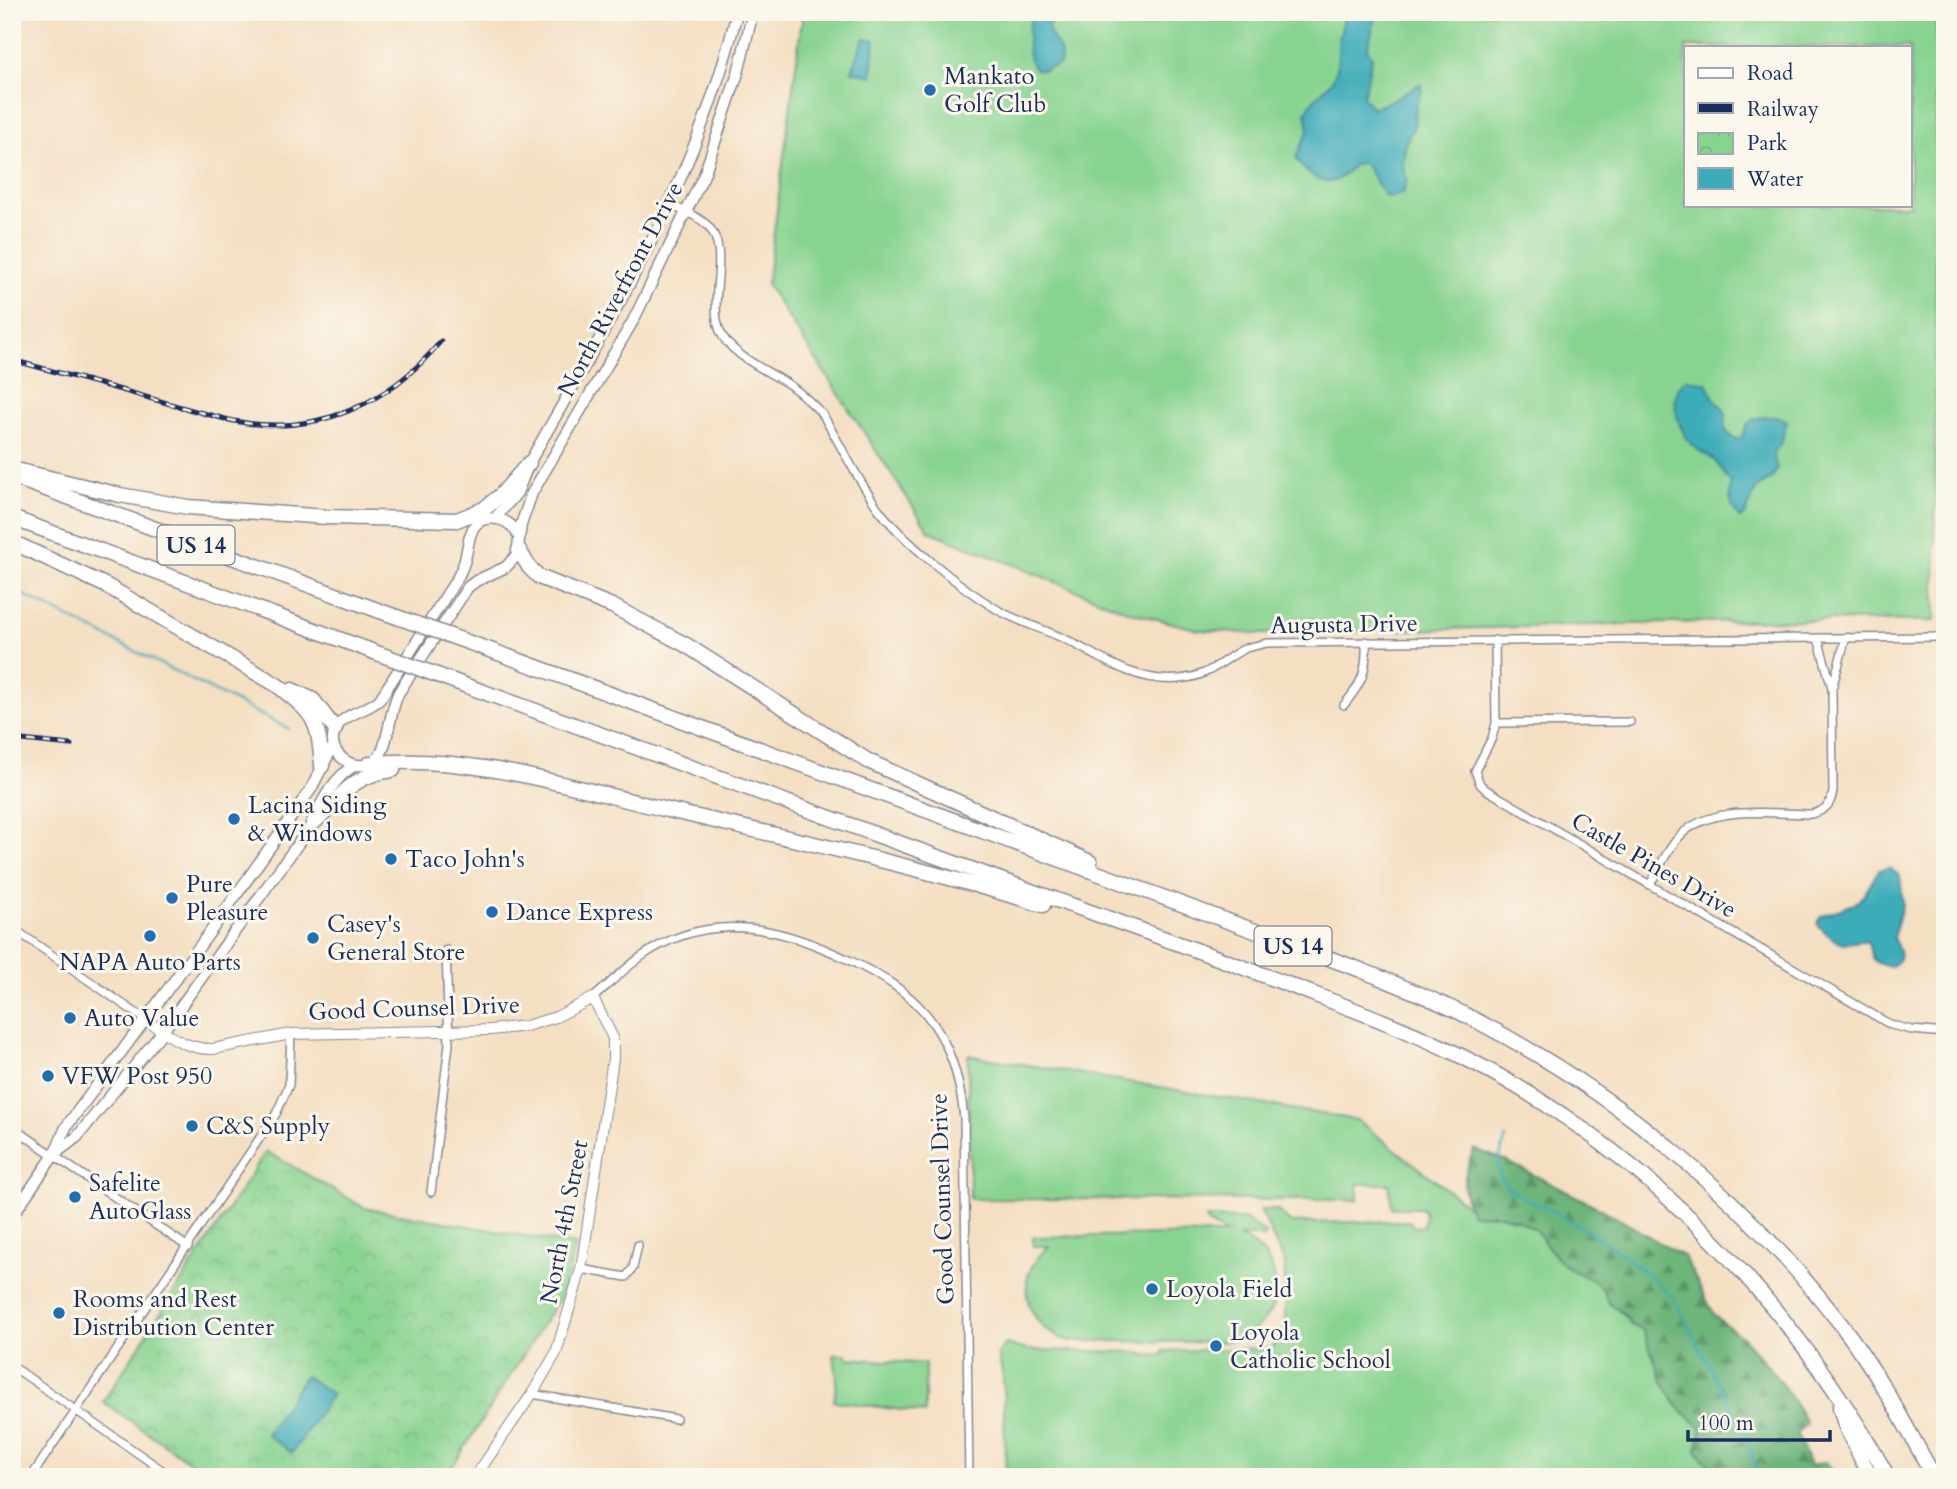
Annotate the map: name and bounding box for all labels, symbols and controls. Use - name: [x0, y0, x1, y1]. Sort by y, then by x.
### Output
- legend: [1684, 46, 1912, 206]
- text: Road: [1747, 59, 1793, 88]
- place label: Mankato Golf Club: [944, 60, 1046, 121]
- marker: Mankato Golf Club: [922, 82, 938, 98]
- text: Railway: [1747, 95, 1819, 124]
- text: Park: [1747, 129, 1788, 158]
- text: Water: [1746, 165, 1803, 194]
- street label: North Riverfront Drive: [550, 176, 691, 403]
- road number: US 14: [158, 526, 234, 565]
- street label: Augusta Drive: [1270, 607, 1418, 642]
- place label: Lacina Siding & Windows: [248, 789, 387, 850]
- street label: Castle Pines Drive: [1565, 805, 1742, 926]
- marker: Lacina Siding & Windows: [226, 811, 242, 827]
- place label: Taco John's: [405, 843, 525, 876]
- marker: Taco John's: [383, 851, 399, 867]
- place label: Pure Pleasure: [186, 868, 268, 929]
- marker: Pure Pleasure: [164, 890, 180, 906]
- place label: Dance Express: [506, 896, 653, 929]
- marker: Dance Express: [484, 904, 500, 920]
- place label: Casey's General Store: [327, 908, 465, 969]
- road number: US 14: [1254, 926, 1332, 965]
- marker: NAPA Auto Parts: [142, 928, 158, 944]
- marker: Casey's General Store: [305, 930, 321, 946]
- place label: NAPA Auto Parts: [59, 946, 241, 979]
- street label: Good Counsel Drive: [308, 988, 520, 1029]
- place label: Auto Value: [84, 1002, 199, 1035]
- marker: Auto Value: [62, 1010, 78, 1026]
- place label: VFW Post 950: [62, 1060, 212, 1093]
- marker: VFW Post 950: [40, 1068, 56, 1084]
- street label: Good Counsel Drive: [922, 1093, 963, 1305]
- place label: C&S Supply: [206, 1110, 331, 1143]
- marker: C&S Supply: [184, 1118, 200, 1134]
- street label: North 4th Street: [532, 1137, 597, 1307]
- place label: Safelite AutoGlass: [89, 1167, 191, 1228]
- marker: Safelite AutoGlass: [67, 1189, 83, 1205]
- place label: Loyola Field: [1166, 1273, 1292, 1306]
- marker: Loyola Field: [1144, 1281, 1160, 1297]
- place label: Rooms and Rest Distribution Center: [73, 1283, 274, 1344]
- marker: Rooms and Rest Distribution Center: [51, 1305, 67, 1321]
- place label: Loyola Catholic School: [1230, 1316, 1391, 1377]
- marker: Loyola Catholic School: [1208, 1338, 1224, 1354]
- scale bar: [1688, 1398, 1829, 1442]
- text: 100 m: [1698, 1409, 1754, 1438]

